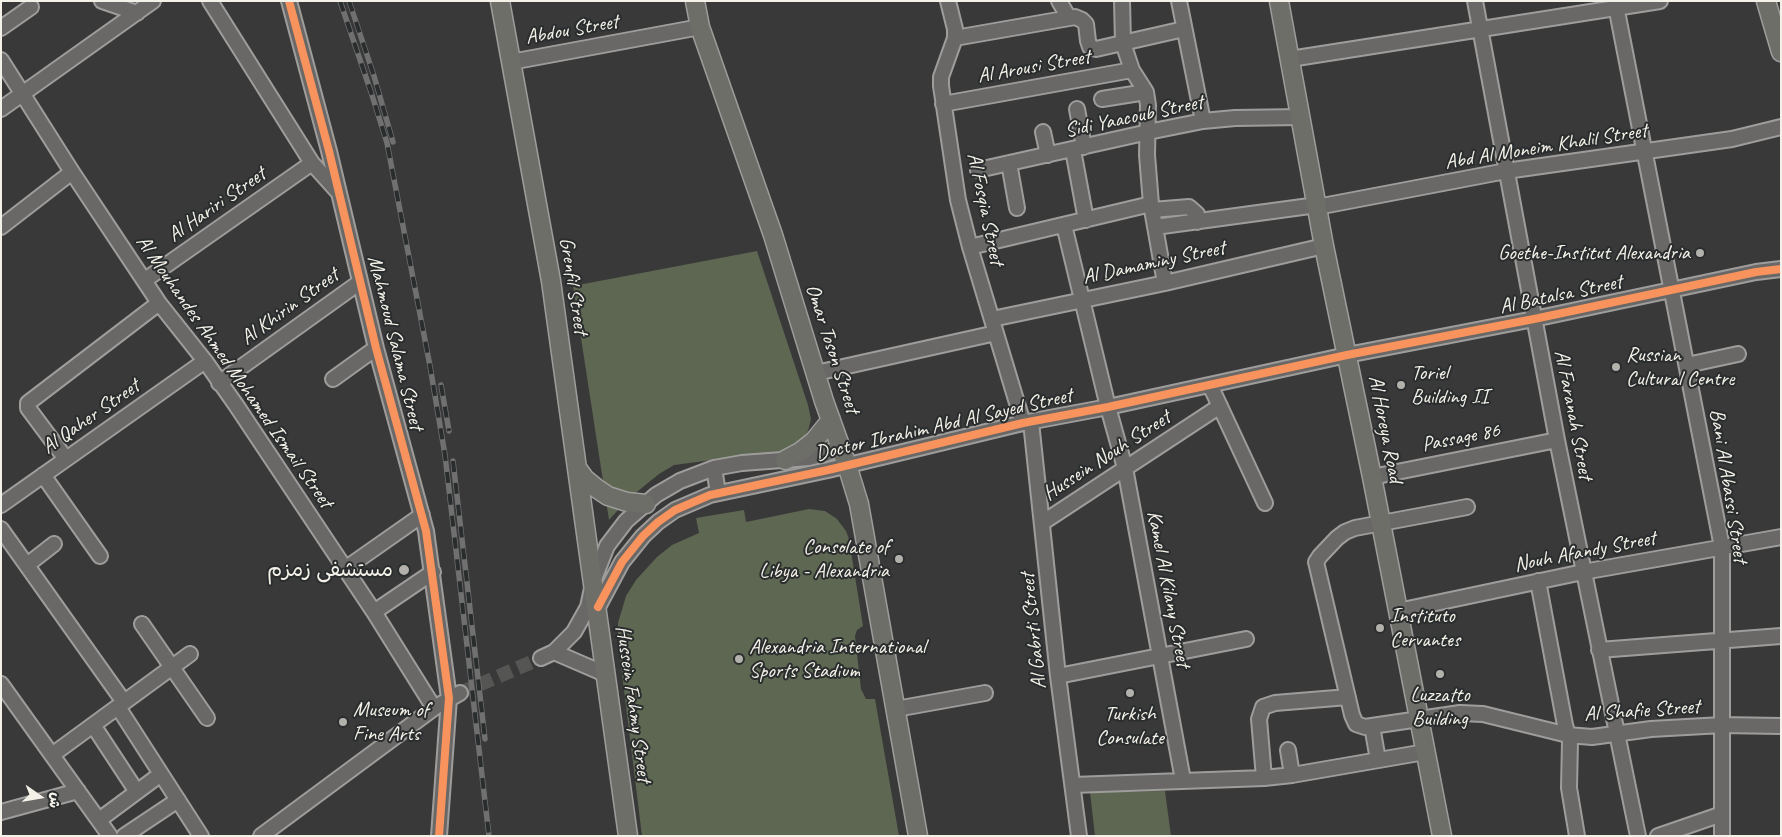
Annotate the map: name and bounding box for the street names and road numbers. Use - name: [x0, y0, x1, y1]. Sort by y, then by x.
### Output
- street label: Abdou Street: [524, 9, 620, 51]
- street label: Al Arousi Street: [976, 45, 1092, 89]
- street label: Sidi Yaacoub Street: [1062, 90, 1206, 144]
- street label: Abd Al Moneim Khalil Street: [1443, 119, 1649, 175]
- street label: Al Fosqia Street: [961, 151, 1009, 267]
- street label: Al Hariri Street: [163, 162, 271, 248]
- street label: Al Mouhandes Ahmed Mohamed Ismail Street: [130, 231, 338, 513]
- street label: Grenfil Street: [553, 236, 593, 336]
- street label: Al Damaminy Street: [1081, 236, 1227, 290]
- street label: Mahmoud Salama Street: [361, 253, 429, 433]
- street label: Al Khirin Street: [236, 263, 344, 351]
- street label: Al Batalsa Street: [1497, 270, 1625, 320]
- street label: Omar Toson Street: [799, 281, 865, 417]
- street label: Al Faranah Street: [1548, 348, 1598, 482]
- street label: Al Horeya Road: [1362, 373, 1408, 485]
- street label: Al Qaher Street: [37, 374, 145, 460]
- street label: Doctor Ibrahim Abd Al Sayed Street: [813, 383, 1075, 467]
- street label: Hussein Nouh Street: [1038, 405, 1176, 507]
- street label: Bani Al Abassi Street: [1703, 407, 1753, 565]
- street label: Passage 86: [1420, 418, 1502, 458]
- street label: Kamel Al Kilany Street: [1140, 508, 1196, 670]
- street label: Nouh Afandy Street: [1512, 526, 1658, 578]
- street label: Al Gabrti Street: [1015, 572, 1053, 690]
- street label: Hussein Fahmy Street: [610, 624, 656, 784]
- street label: Al Shafie Street: [1583, 694, 1701, 728]

